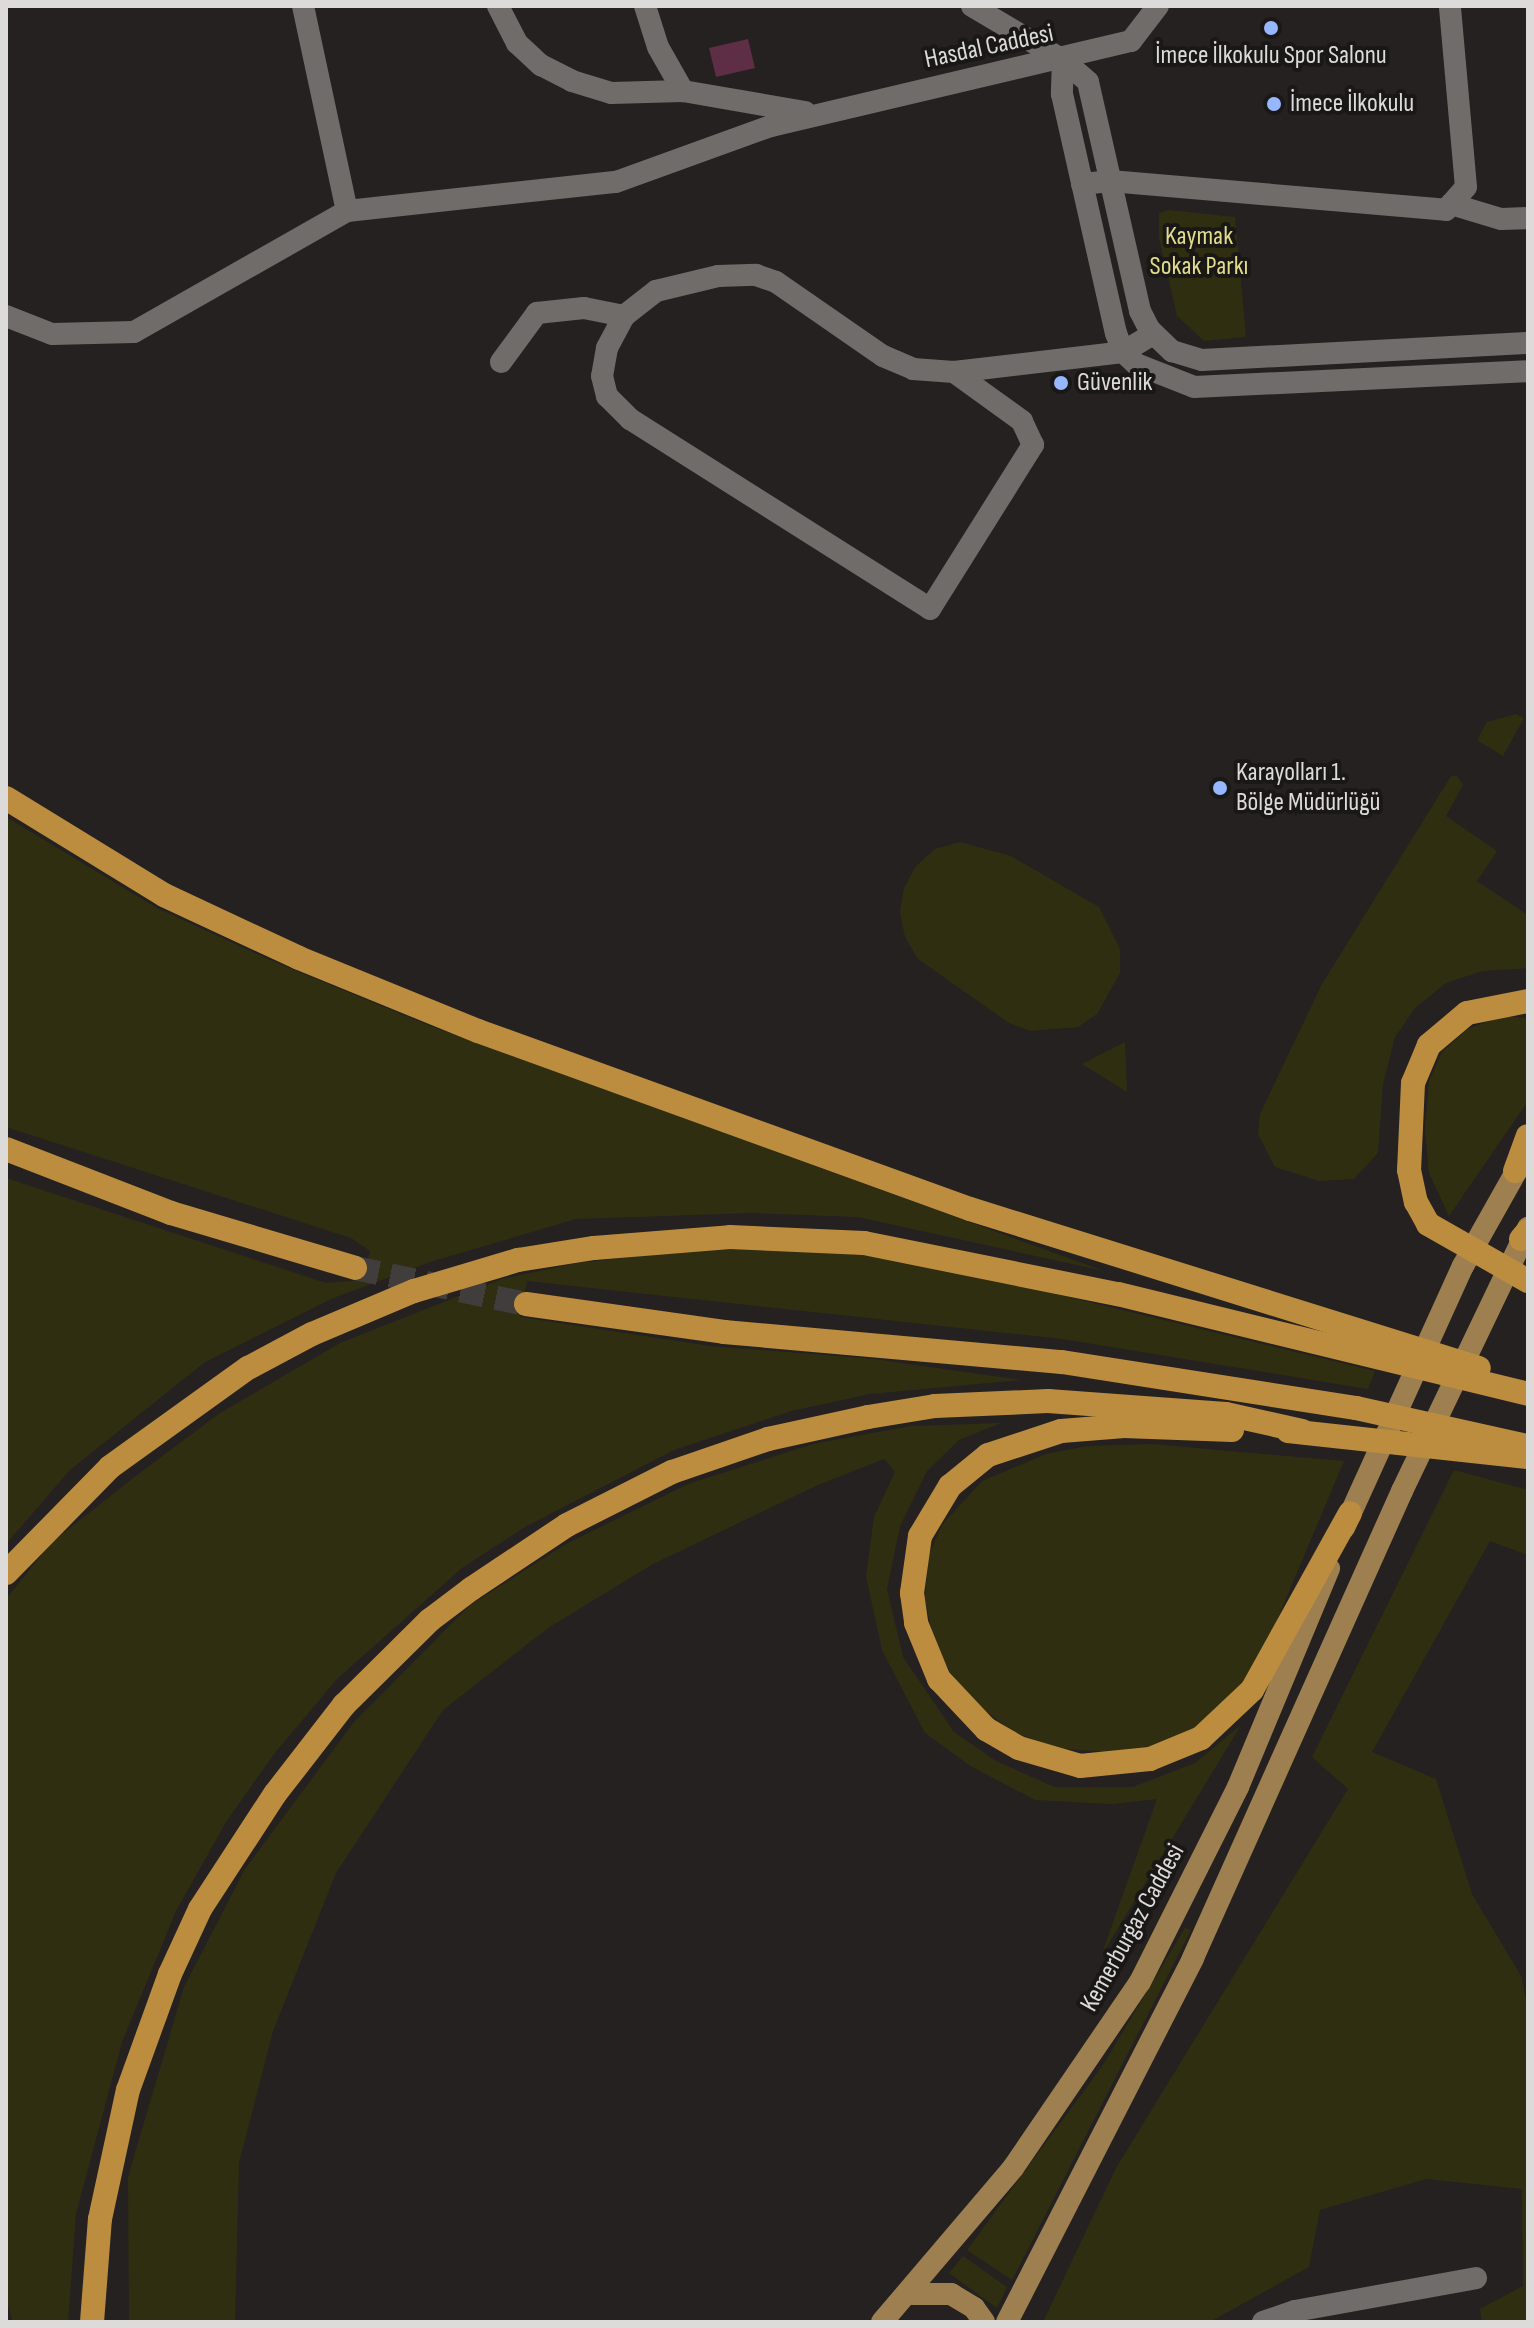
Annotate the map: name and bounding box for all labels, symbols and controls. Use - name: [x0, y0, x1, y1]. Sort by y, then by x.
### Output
- street label: Hasdal Caddesi: [922, 18, 1056, 76]
- marker: İmece İlkokulu Spor Salonu: [1262, 19, 1280, 37]
- place label: İmece İlkokulu Spor Salonu: [1155, 40, 1387, 72]
- place label: İmece İlkokulu: [1290, 88, 1414, 120]
- marker: İmece İlkokulu: [1265, 95, 1283, 113]
- park label: Kaymak Sokak Parkı: [1150, 221, 1248, 282]
- place label: Güvenlik: [1077, 367, 1152, 399]
- marker: Güvenlik: [1052, 374, 1070, 392]
- place label: Karayolları 1. Bölge Müdürlüğü: [1236, 757, 1380, 818]
- marker: Karayolları 1. Bölge Müdürlüğü: [1211, 779, 1229, 797]
- street label: Kemerburgaz Caddesi: [1074, 1839, 1192, 2017]

